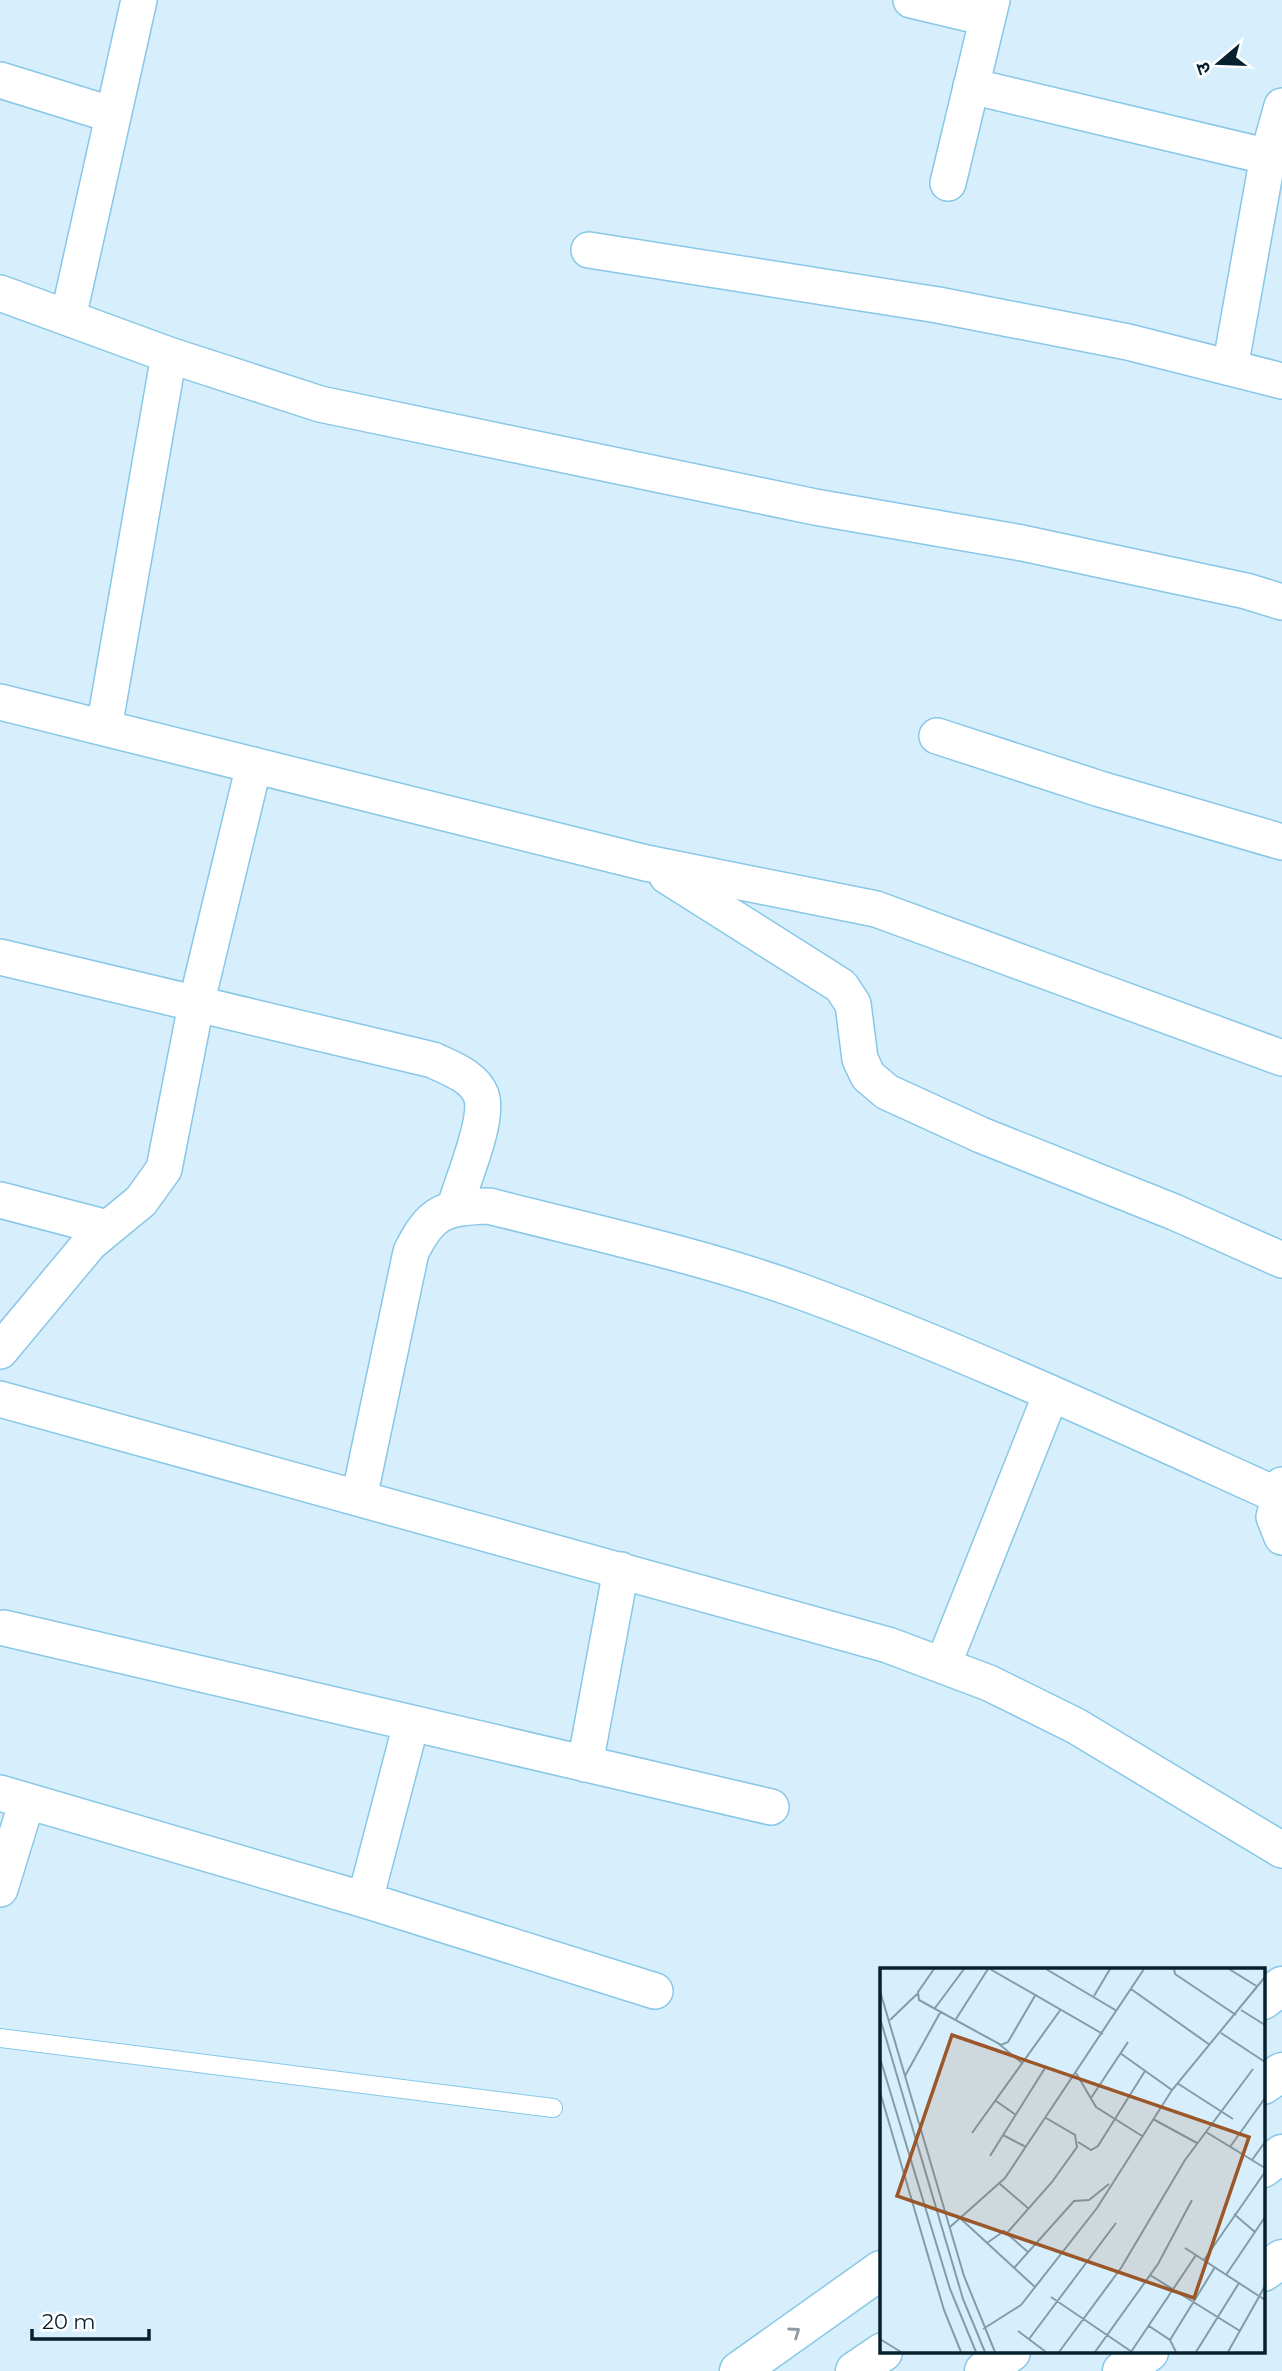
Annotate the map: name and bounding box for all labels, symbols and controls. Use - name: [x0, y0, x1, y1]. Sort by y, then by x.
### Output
- north arrow: [1184, 28, 1254, 98]
- text: उ: [1190, 59, 1216, 77]
- inset map: [880, 1968, 1264, 2354]
- scale bar: [32, 2298, 149, 2342]
- text: 20 m: [42, 2309, 96, 2334]
- one-way arrow: [787, 2327, 800, 2340]

